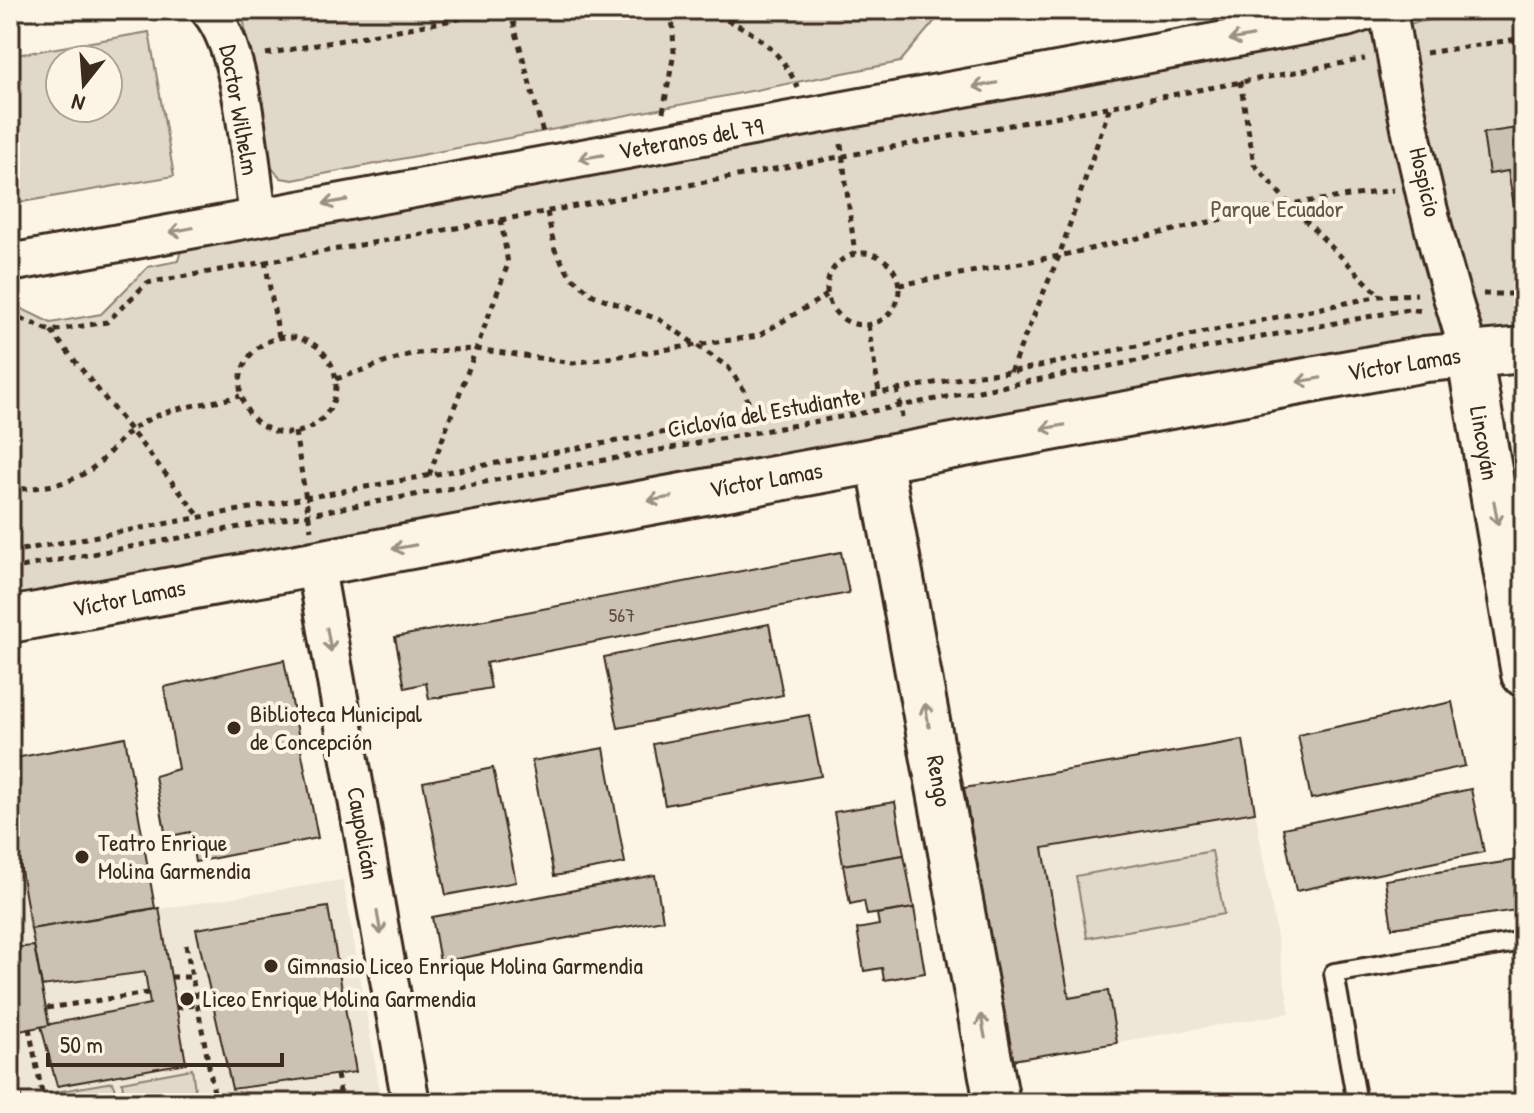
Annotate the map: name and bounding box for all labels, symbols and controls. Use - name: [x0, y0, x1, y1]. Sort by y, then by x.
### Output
- one-way arrow: [1228, 31, 1254, 46]
- street label: Doctor Wilhelm: [213, 42, 267, 178]
- north arrow: [44, 44, 124, 124]
- one-way arrow: [973, 78, 998, 93]
- text: N: [68, 87, 88, 119]
- street label: Veteranos del 79: [616, 110, 766, 166]
- street label: Hospicio: [1402, 144, 1450, 220]
- one-way arrow: [579, 150, 605, 165]
- park label: Parque Ecuador: [1210, 192, 1344, 224]
- one-way arrow: [323, 195, 349, 210]
- one-way arrow: [169, 223, 194, 238]
- street label: Víctor Lamas: [1345, 338, 1463, 388]
- one-way arrow: [1297, 374, 1322, 389]
- street label: Ciclovía del Estudiante: [665, 379, 863, 445]
- street label: Lincoyán: [1463, 403, 1507, 482]
- one-way arrow: [1041, 421, 1067, 436]
- street label: Víctor Lamas: [707, 453, 825, 505]
- one-way arrow: [648, 493, 673, 508]
- one-way arrow: [1490, 499, 1505, 525]
- one-way arrow: [392, 540, 417, 555]
- street label: Víctor Lamas: [70, 570, 188, 624]
- house number: 567: [609, 601, 635, 628]
- one-way arrow: [322, 627, 337, 652]
- place label: Biblioteca Municipal de Concepción: [250, 697, 422, 757]
- one-way arrow: [918, 703, 933, 729]
- marker: Biblioteca Municipal de Concepción: [225, 719, 243, 737]
- street label: Rengo: [920, 753, 960, 809]
- street label: Caupolicán: [340, 784, 388, 882]
- place label: Teatro Enrique Molina Garmendia: [98, 826, 251, 886]
- marker: Teatro Enrique Molina Garmendia: [73, 848, 91, 866]
- one-way arrow: [373, 910, 388, 936]
- place label: Gimnasio Liceo Enrique Molina Garmendia: [287, 949, 643, 981]
- marker: Gimnasio Liceo Enrique Molina Garmendia: [262, 957, 280, 975]
- place label: Liceo Enrique Molina Garmendia: [203, 982, 476, 1014]
- marker: Liceo Enrique Molina Garmendia: [178, 990, 196, 1008]
- one-way arrow: [975, 1014, 990, 1039]
- scale bar: [48, 1017, 282, 1067]
- text: 50 m: [60, 1028, 103, 1060]

